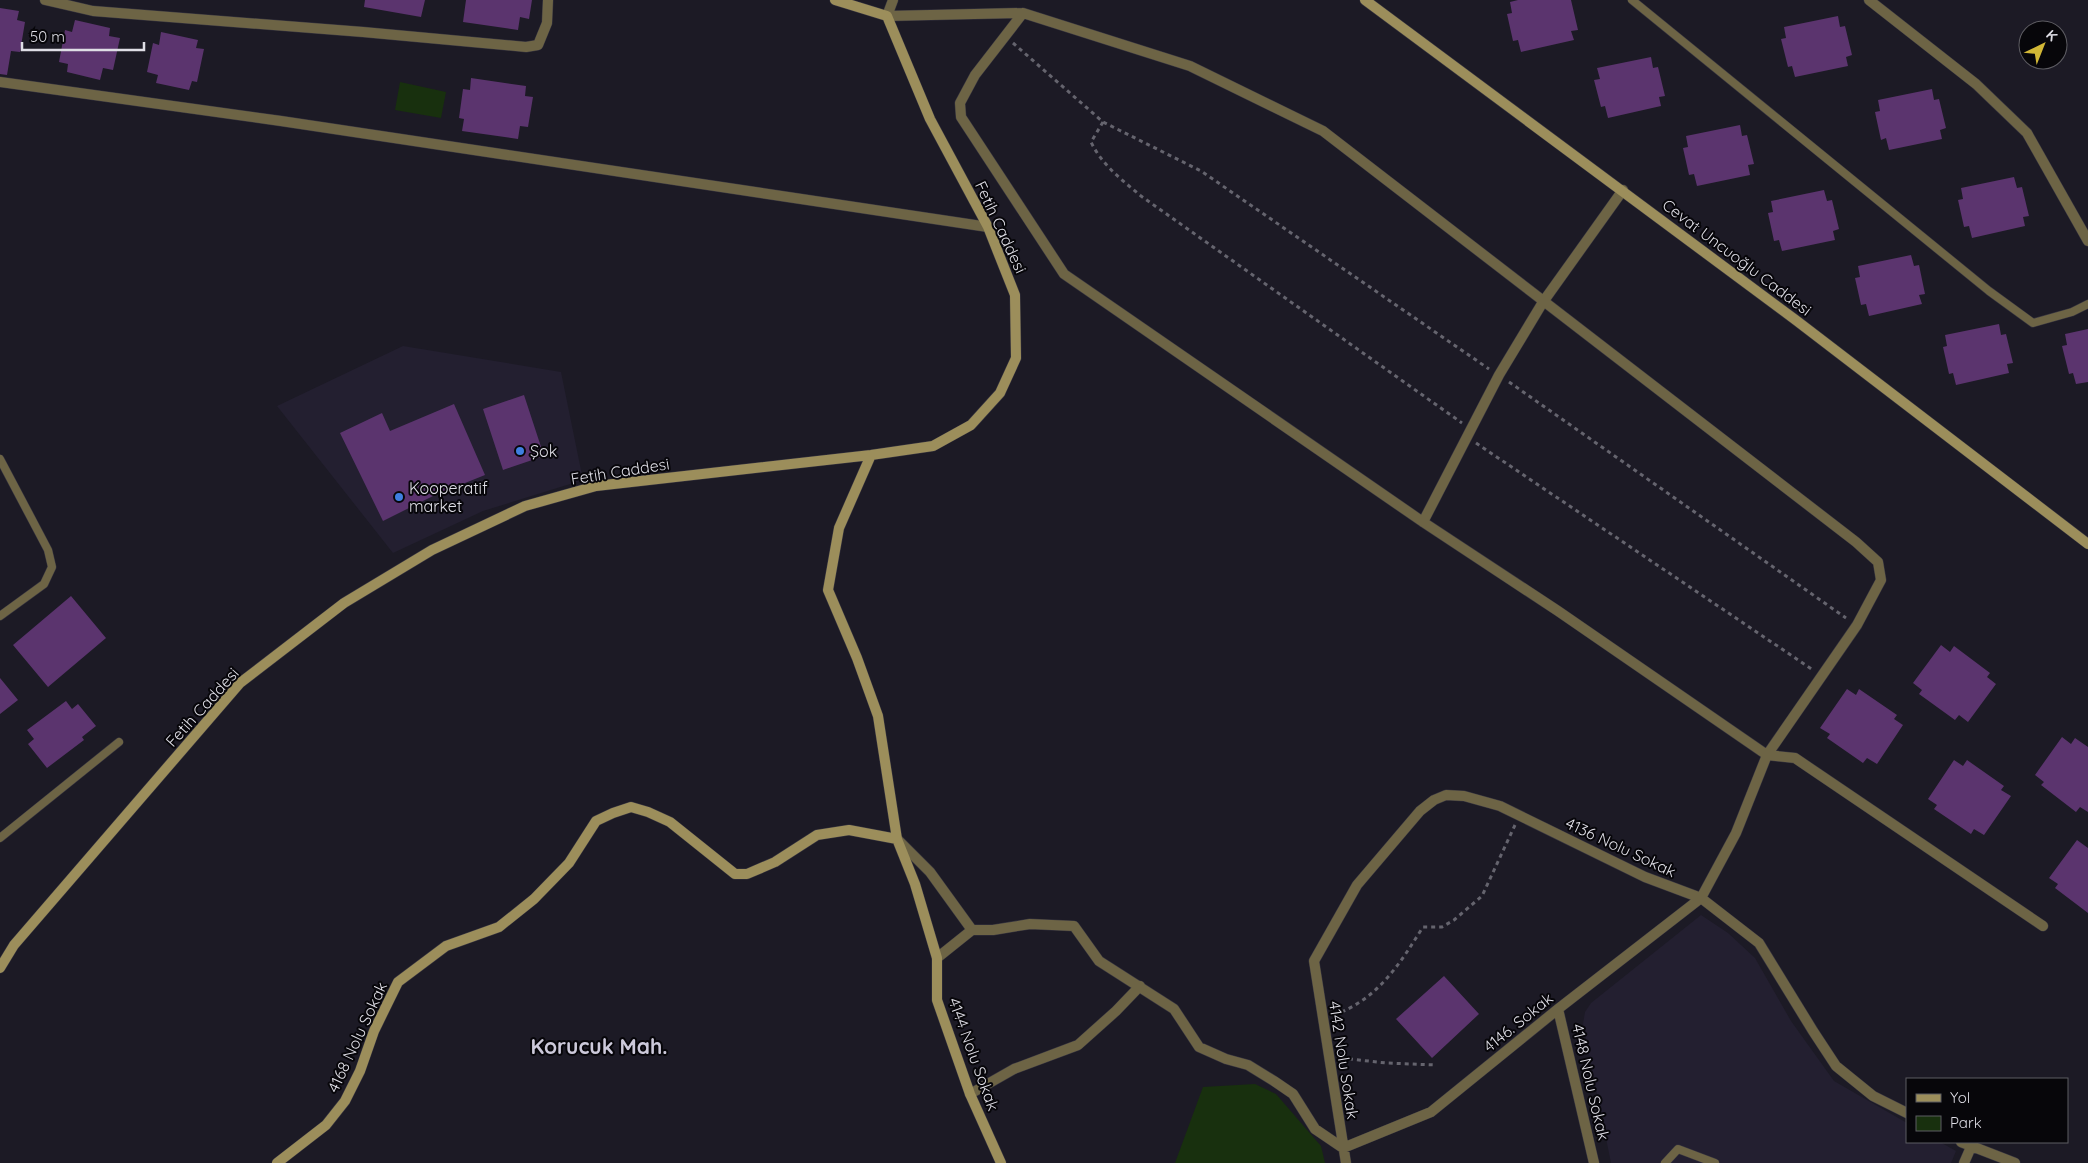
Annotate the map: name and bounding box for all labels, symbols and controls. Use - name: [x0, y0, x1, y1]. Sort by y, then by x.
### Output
- scale bar: [22, 20, 145, 52]
- north arrow: [2018, 20, 2068, 70]
- text: K: [2042, 26, 2061, 45]
- text: 50 m: [30, 27, 65, 46]
- street label: Fetih Caddesi: [971, 178, 1031, 276]
- street label: Cevat Uncuoğlu Caddesi: [1658, 194, 1816, 320]
- place label: Şok: [530, 441, 557, 461]
- marker: Şok: [514, 445, 526, 457]
- street label: Fetih Caddesi: [569, 453, 671, 489]
- place label: Kooperatif market: [409, 478, 488, 516]
- marker: Kooperatif market: [393, 491, 405, 503]
- street label: Fetih Caddesi: [161, 663, 243, 751]
- street label: 4136 Nolu Sokak: [1563, 813, 1679, 881]
- street label: 4168 Nolu Sokak: [323, 979, 391, 1095]
- street label: 4146. Sokak: [1479, 988, 1557, 1056]
- street label: 4144 Nolu Sokak: [944, 995, 1004, 1113]
- street label: 4142 Nolu Sokak: [1325, 999, 1363, 1121]
- street label: 4148 Nolu Sokak: [1568, 1022, 1614, 1142]
- district label: Korucuk Mah.: [531, 1033, 667, 1059]
- legend: [1906, 1078, 2068, 1143]
- text: Yol: [1950, 1088, 1970, 1107]
- text: Park: [1950, 1113, 1982, 1132]

